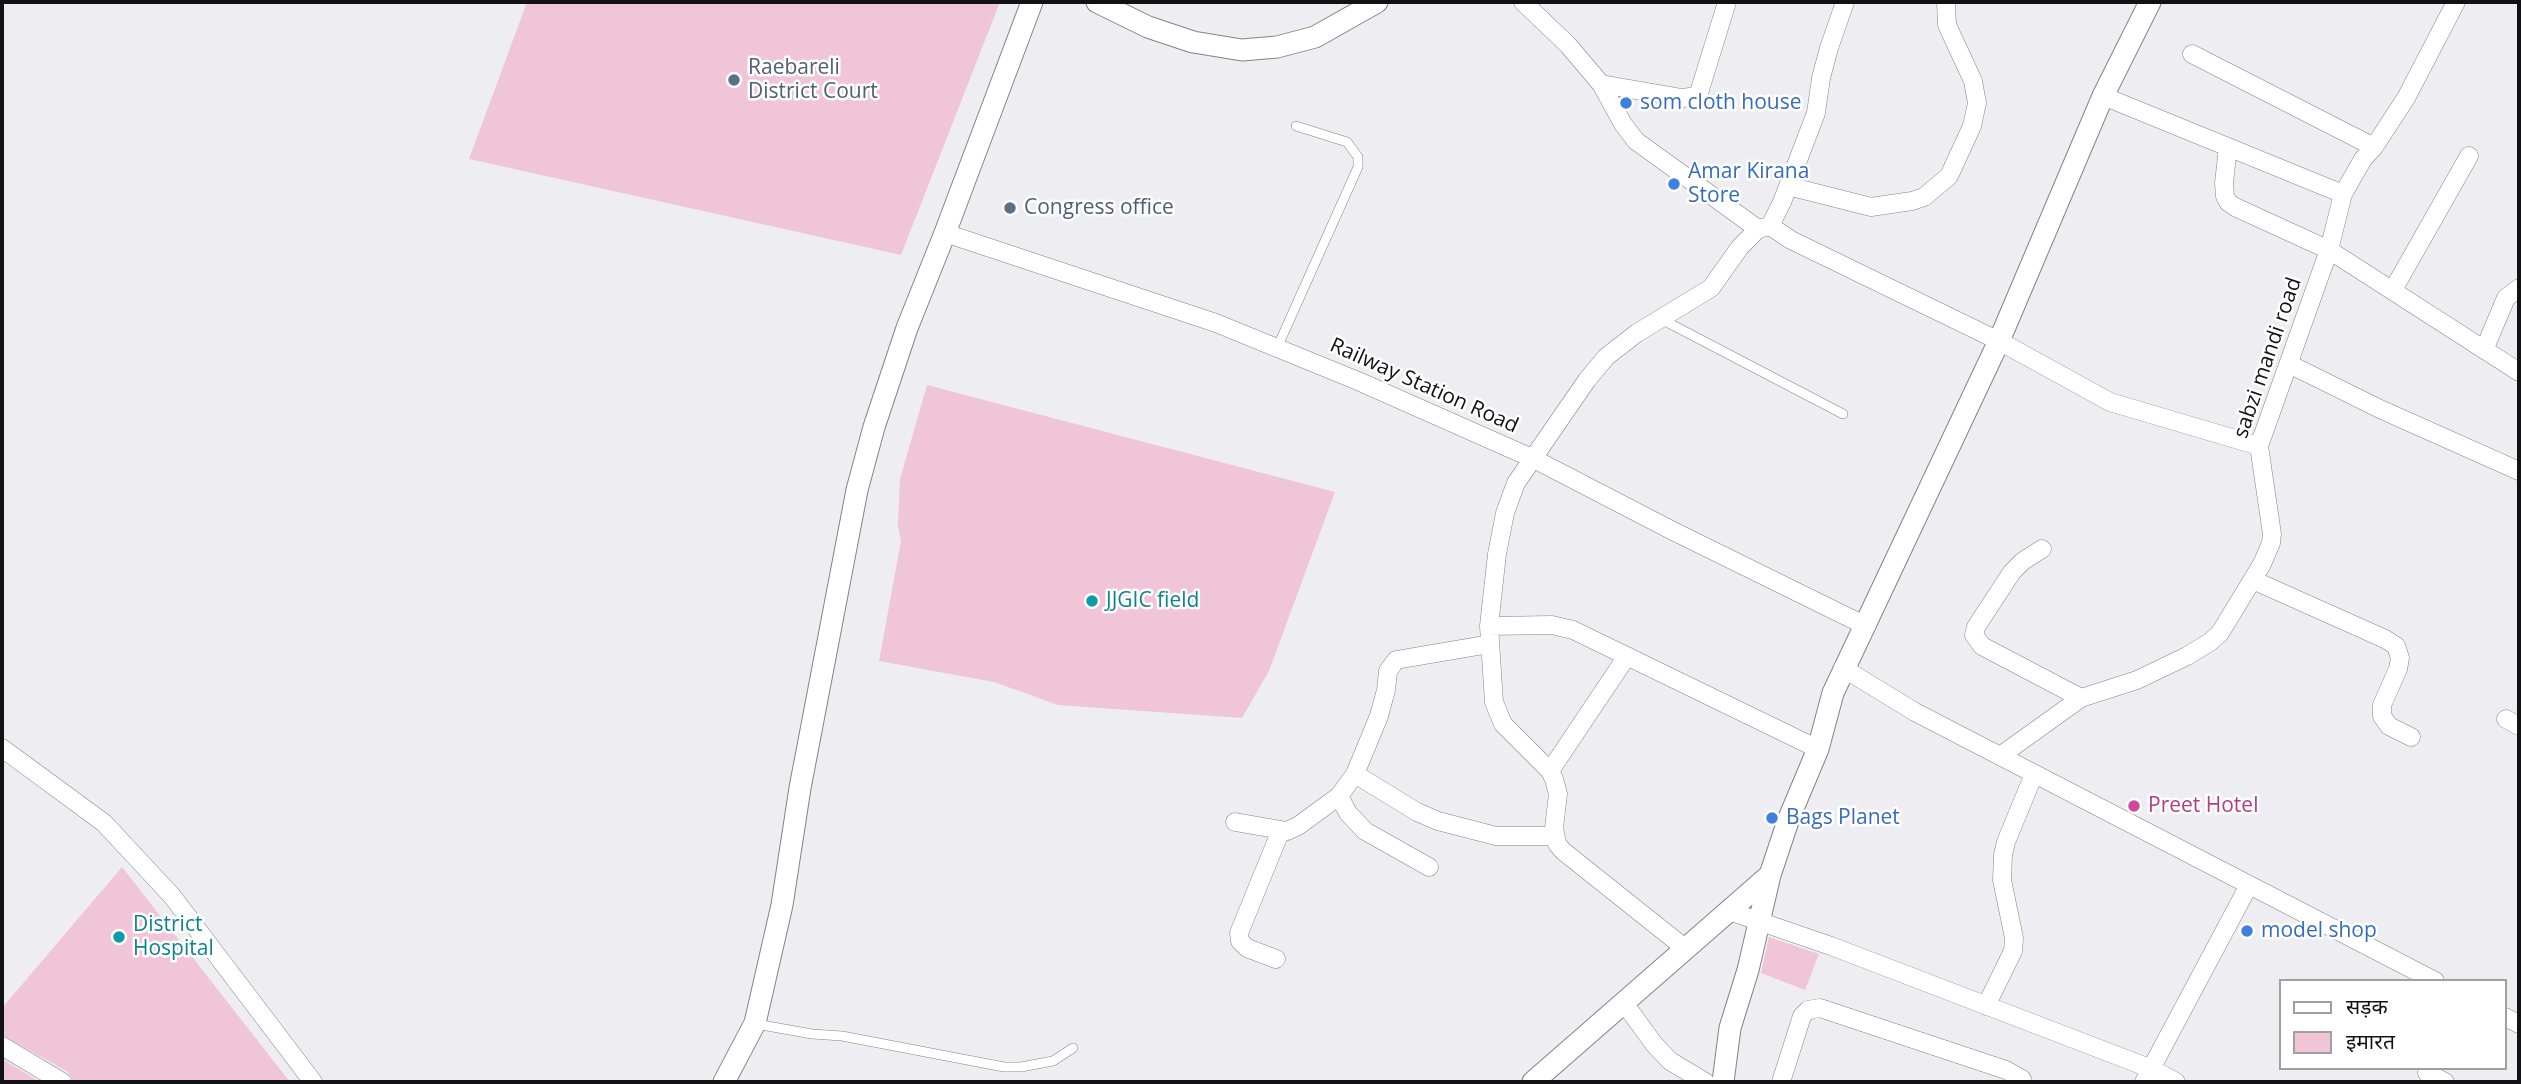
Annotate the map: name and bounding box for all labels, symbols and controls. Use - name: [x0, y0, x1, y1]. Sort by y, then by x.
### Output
- place label: Raebareli District Court: [748, 55, 878, 105]
- marker: Raebareli District Court: [726, 72, 742, 88]
- place label: som cloth house: [1640, 90, 1802, 116]
- marker: som cloth house: [1618, 95, 1634, 111]
- place label: Amar Kirana Store: [1688, 159, 1809, 209]
- marker: Amar Kirana Store: [1666, 176, 1682, 192]
- place label: Congress office: [1024, 195, 1174, 221]
- marker: Congress office: [1002, 200, 1018, 216]
- street label: sabzi mandi road: [2229, 274, 2307, 442]
- street label: Railway Station Road: [1326, 333, 1522, 439]
- place label: JJGIC field: [1106, 588, 1199, 614]
- marker: JJGIC field: [1084, 593, 1100, 609]
- place label: Preet Hotel: [2148, 793, 2258, 819]
- marker: Preet Hotel: [2126, 798, 2142, 814]
- place label: Bags Planet: [1786, 805, 1900, 831]
- marker: Bags Planet: [1764, 810, 1780, 826]
- place label: District Hospital: [133, 912, 214, 962]
- place label: model shop: [2261, 918, 2377, 944]
- marker: model shop: [2239, 923, 2255, 939]
- marker: District Hospital: [111, 929, 127, 945]
- legend: [2280, 979, 2507, 1070]
- text: सड़क: [2346, 992, 2388, 1020]
- text: इमारत: [2346, 1027, 2395, 1055]

